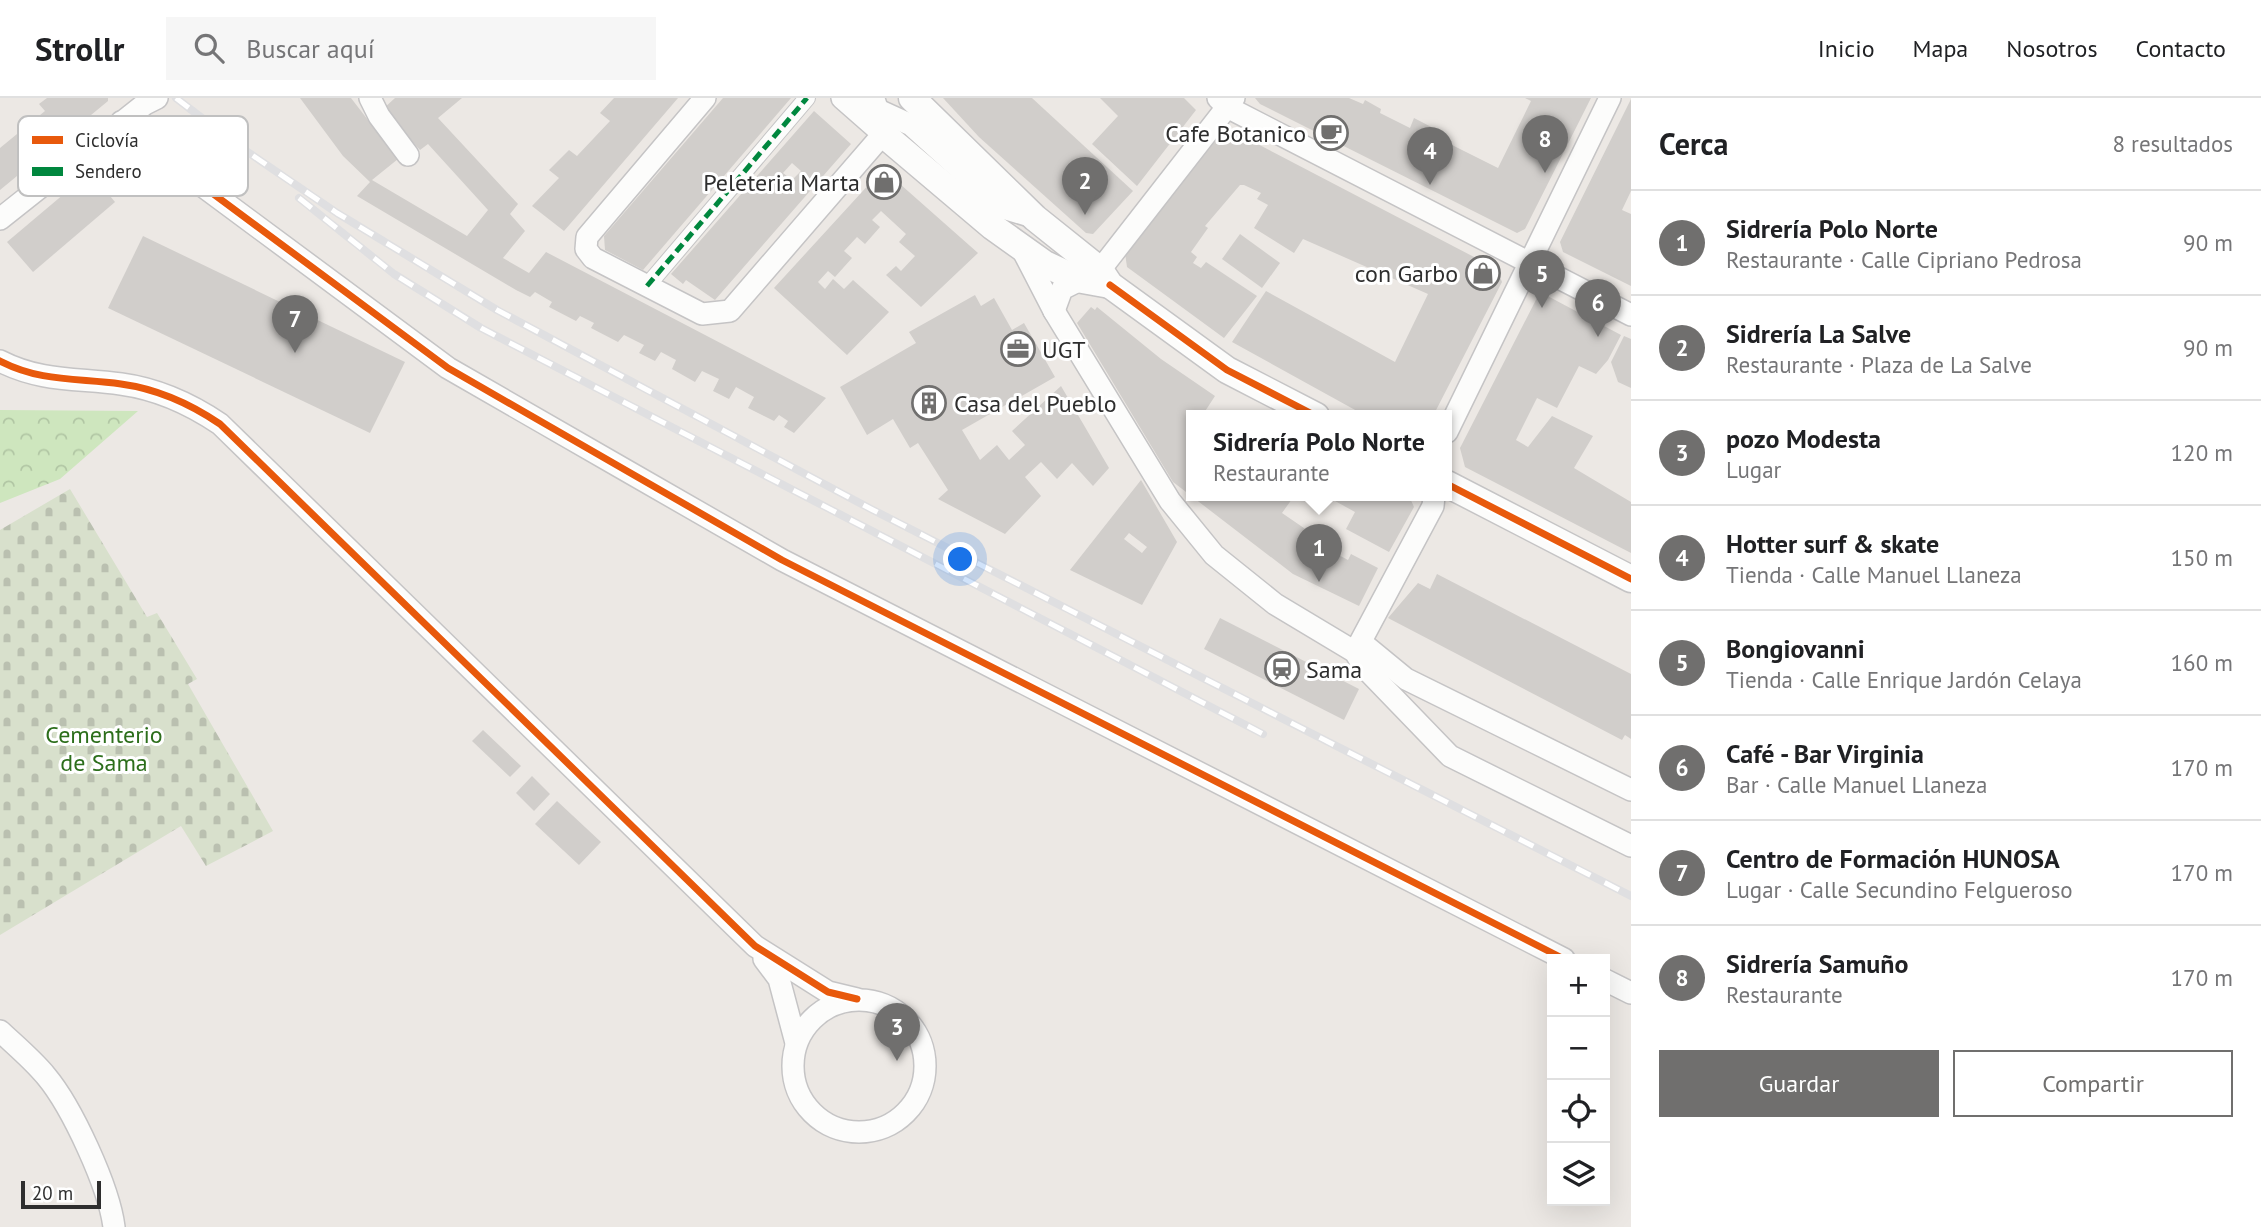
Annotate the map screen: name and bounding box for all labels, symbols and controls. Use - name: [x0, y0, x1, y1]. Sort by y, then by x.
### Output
- search box: [166, 17, 656, 80]
- text: Strollr: [35, 27, 124, 70]
- icon: search: [190, 29, 228, 67]
- text: Buscar aquí: [246, 32, 375, 65]
- text: Inicio: [1818, 33, 1875, 64]
- text: Mapa: [1913, 33, 1968, 64]
- text: Nosotros: [2006, 33, 2098, 64]
- text: Contacto: [2136, 33, 2226, 64]
- cafe icon: Cafe Botanico: [1312, 114, 1350, 152]
- pin: 8: [1522, 115, 1568, 173]
- legend: [18, 116, 248, 196]
- place label: Cafe Botanico: [1165, 118, 1306, 149]
- text: Cerca: [1659, 124, 1728, 163]
- pin: 4: [1407, 127, 1453, 185]
- text: Ciclovía: [75, 128, 139, 152]
- text: 8 resultados: [2112, 129, 2233, 158]
- pin: 2: [1062, 157, 1108, 215]
- text: Sendero: [75, 159, 142, 183]
- shop icon: Peleteria Marta: [865, 163, 903, 201]
- place label: Peleteria Marta: [703, 167, 860, 198]
- text: Sidrería Polo Norte: [1726, 212, 1938, 245]
- text: 1: [1675, 228, 1689, 257]
- text: 90 m: [2183, 228, 2233, 257]
- text: Restaurante · Calle Cipriano Pedrosa: [1726, 245, 2082, 274]
- pin: 5: [1519, 250, 1565, 308]
- shop icon: con Garbo: [1464, 254, 1502, 292]
- place label: con Garbo: [1355, 258, 1458, 289]
- pin: 6: [1575, 279, 1621, 337]
- pin: 7: [272, 295, 318, 353]
- text: Sidrería La Salve: [1726, 317, 1911, 350]
- office icon: UGT: [999, 330, 1037, 368]
- text: 2: [1675, 333, 1689, 362]
- text: 90 m: [2183, 333, 2233, 362]
- place label: UGT: [1042, 334, 1086, 365]
- text: Restaurante · Plaza de La Salve: [1726, 350, 2032, 379]
- building icon: Casa del Pueblo: [910, 384, 948, 422]
- place label: Casa del Pueblo: [954, 388, 1117, 419]
- popup: [1186, 410, 1452, 501]
- text: pozo Modesta: [1726, 422, 1881, 455]
- text: Sidrería Polo Norte: [1213, 425, 1425, 458]
- text: 3: [1675, 438, 1689, 467]
- text: 120 m: [2171, 438, 2233, 467]
- text: Lugar: [1726, 455, 1781, 484]
- text: Restaurante: [1213, 458, 1330, 487]
- pin: 1: [1296, 524, 1342, 582]
- text: Hotter surf & skate: [1726, 527, 1939, 560]
- your location: [943, 542, 977, 576]
- text: 4: [1675, 543, 1689, 572]
- text: 150 m: [2171, 543, 2233, 572]
- text: Tienda · Calle Manuel Llaneza: [1726, 560, 2022, 589]
- text: Bongiovanni: [1726, 632, 1865, 665]
- text: 5: [1675, 648, 1689, 677]
- text: 160 m: [2171, 648, 2233, 677]
- station icon: Sama: [1263, 650, 1301, 688]
- place label: Sama: [1306, 654, 1362, 685]
- text: Tienda · Calle Enrique Jardón Celaya: [1726, 665, 2082, 694]
- park label: Cementerio de Sama: [45, 719, 163, 778]
- text: Café - Bar Virginia: [1726, 737, 1924, 770]
- text: 6: [1675, 753, 1689, 782]
- text: 170 m: [2171, 753, 2233, 782]
- text: Bar · Calle Manuel Llaneza: [1726, 770, 1987, 799]
- text: Centro de Formación HUNOSA: [1726, 842, 2060, 875]
- text: 7: [1675, 858, 1689, 887]
- text: 170 m: [2171, 858, 2233, 887]
- text: Lugar · Calle Secundino Felgueroso: [1726, 875, 2073, 904]
- text: Sidrería Samuño: [1726, 947, 1908, 980]
- map controls: [1547, 954, 1610, 1206]
- button: +: [1547, 954, 1610, 1017]
- text: 8: [1675, 963, 1689, 992]
- text: 170 m: [2171, 963, 2233, 992]
- text: Restaurante: [1726, 980, 1843, 1009]
- pin: 3: [874, 1003, 920, 1061]
- button: −: [1547, 1017, 1610, 1080]
- button: Guardar: [1659, 1050, 1939, 1117]
- button: Compartir: [1953, 1050, 2233, 1117]
- button: locate: [1547, 1080, 1610, 1143]
- button: layers: [1547, 1143, 1610, 1206]
- scale bar: [21, 1178, 102, 1210]
- text: 20 m: [32, 1181, 73, 1205]

